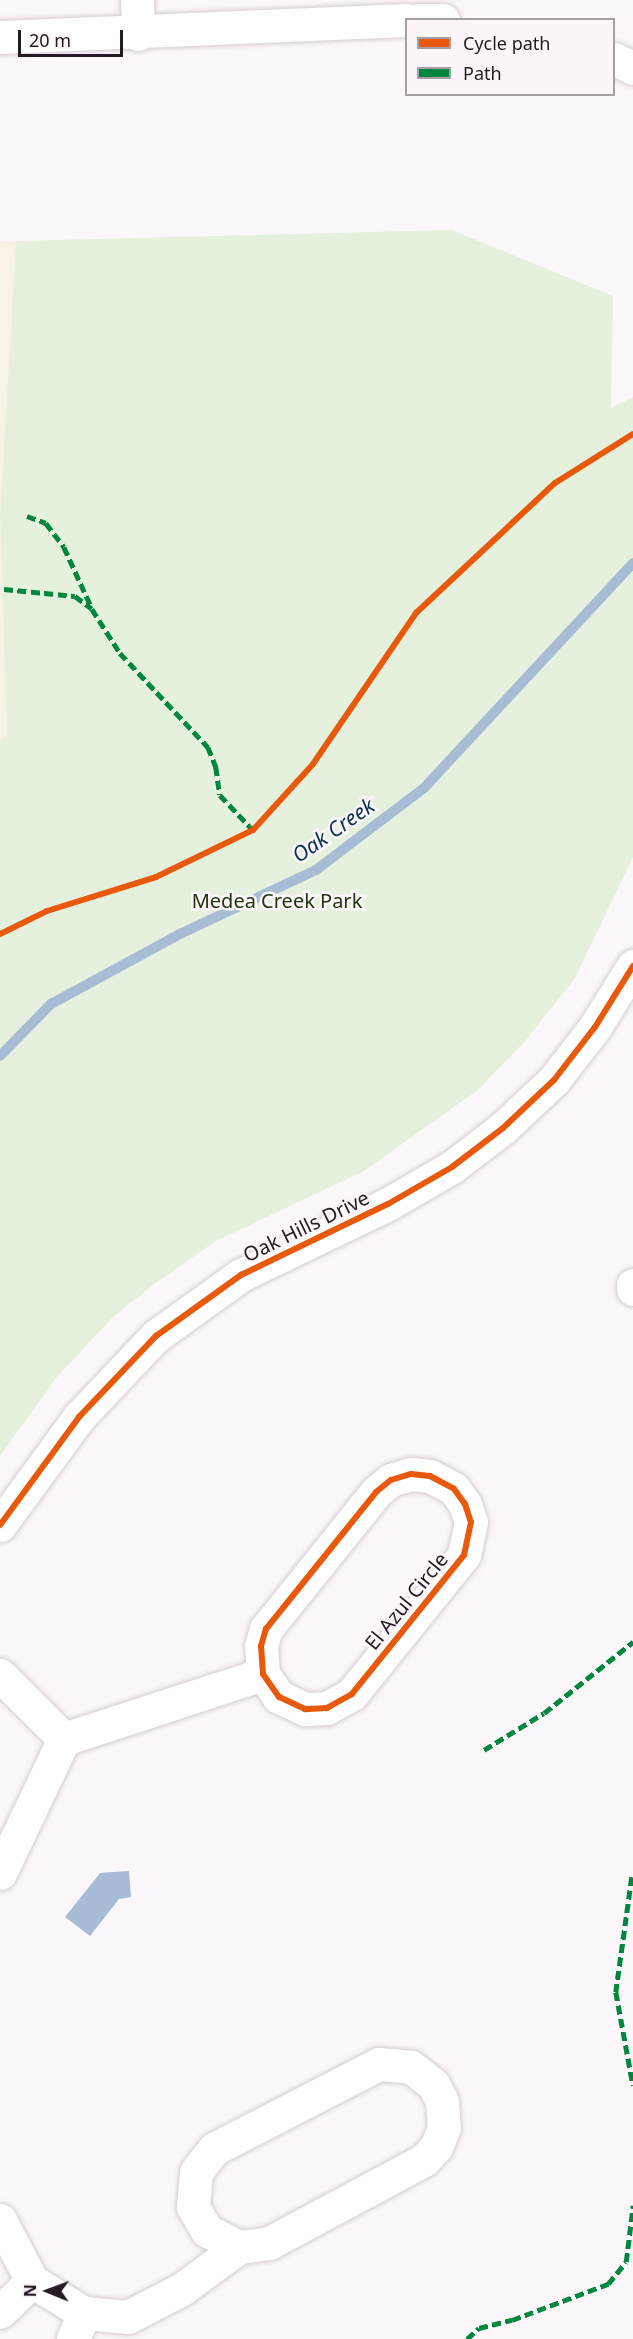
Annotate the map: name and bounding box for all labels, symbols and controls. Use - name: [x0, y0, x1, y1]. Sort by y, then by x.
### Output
- scale bar: [21, 18, 126, 56]
- legend: [405, 18, 615, 96]
- text: 20 m: [29, 28, 71, 52]
- text: Cycle path: [463, 31, 550, 55]
- text: Path: [463, 61, 502, 85]
- water label: Oak Creek: [287, 793, 379, 867]
- park label: Medea Creek Park: [192, 888, 362, 912]
- street label: Oak Hills Drive: [239, 1185, 373, 1267]
- street label: El Azul Circle: [360, 1548, 452, 1654]
- north arrow: [18, 2261, 78, 2321]
- text: N: [19, 2284, 41, 2297]

